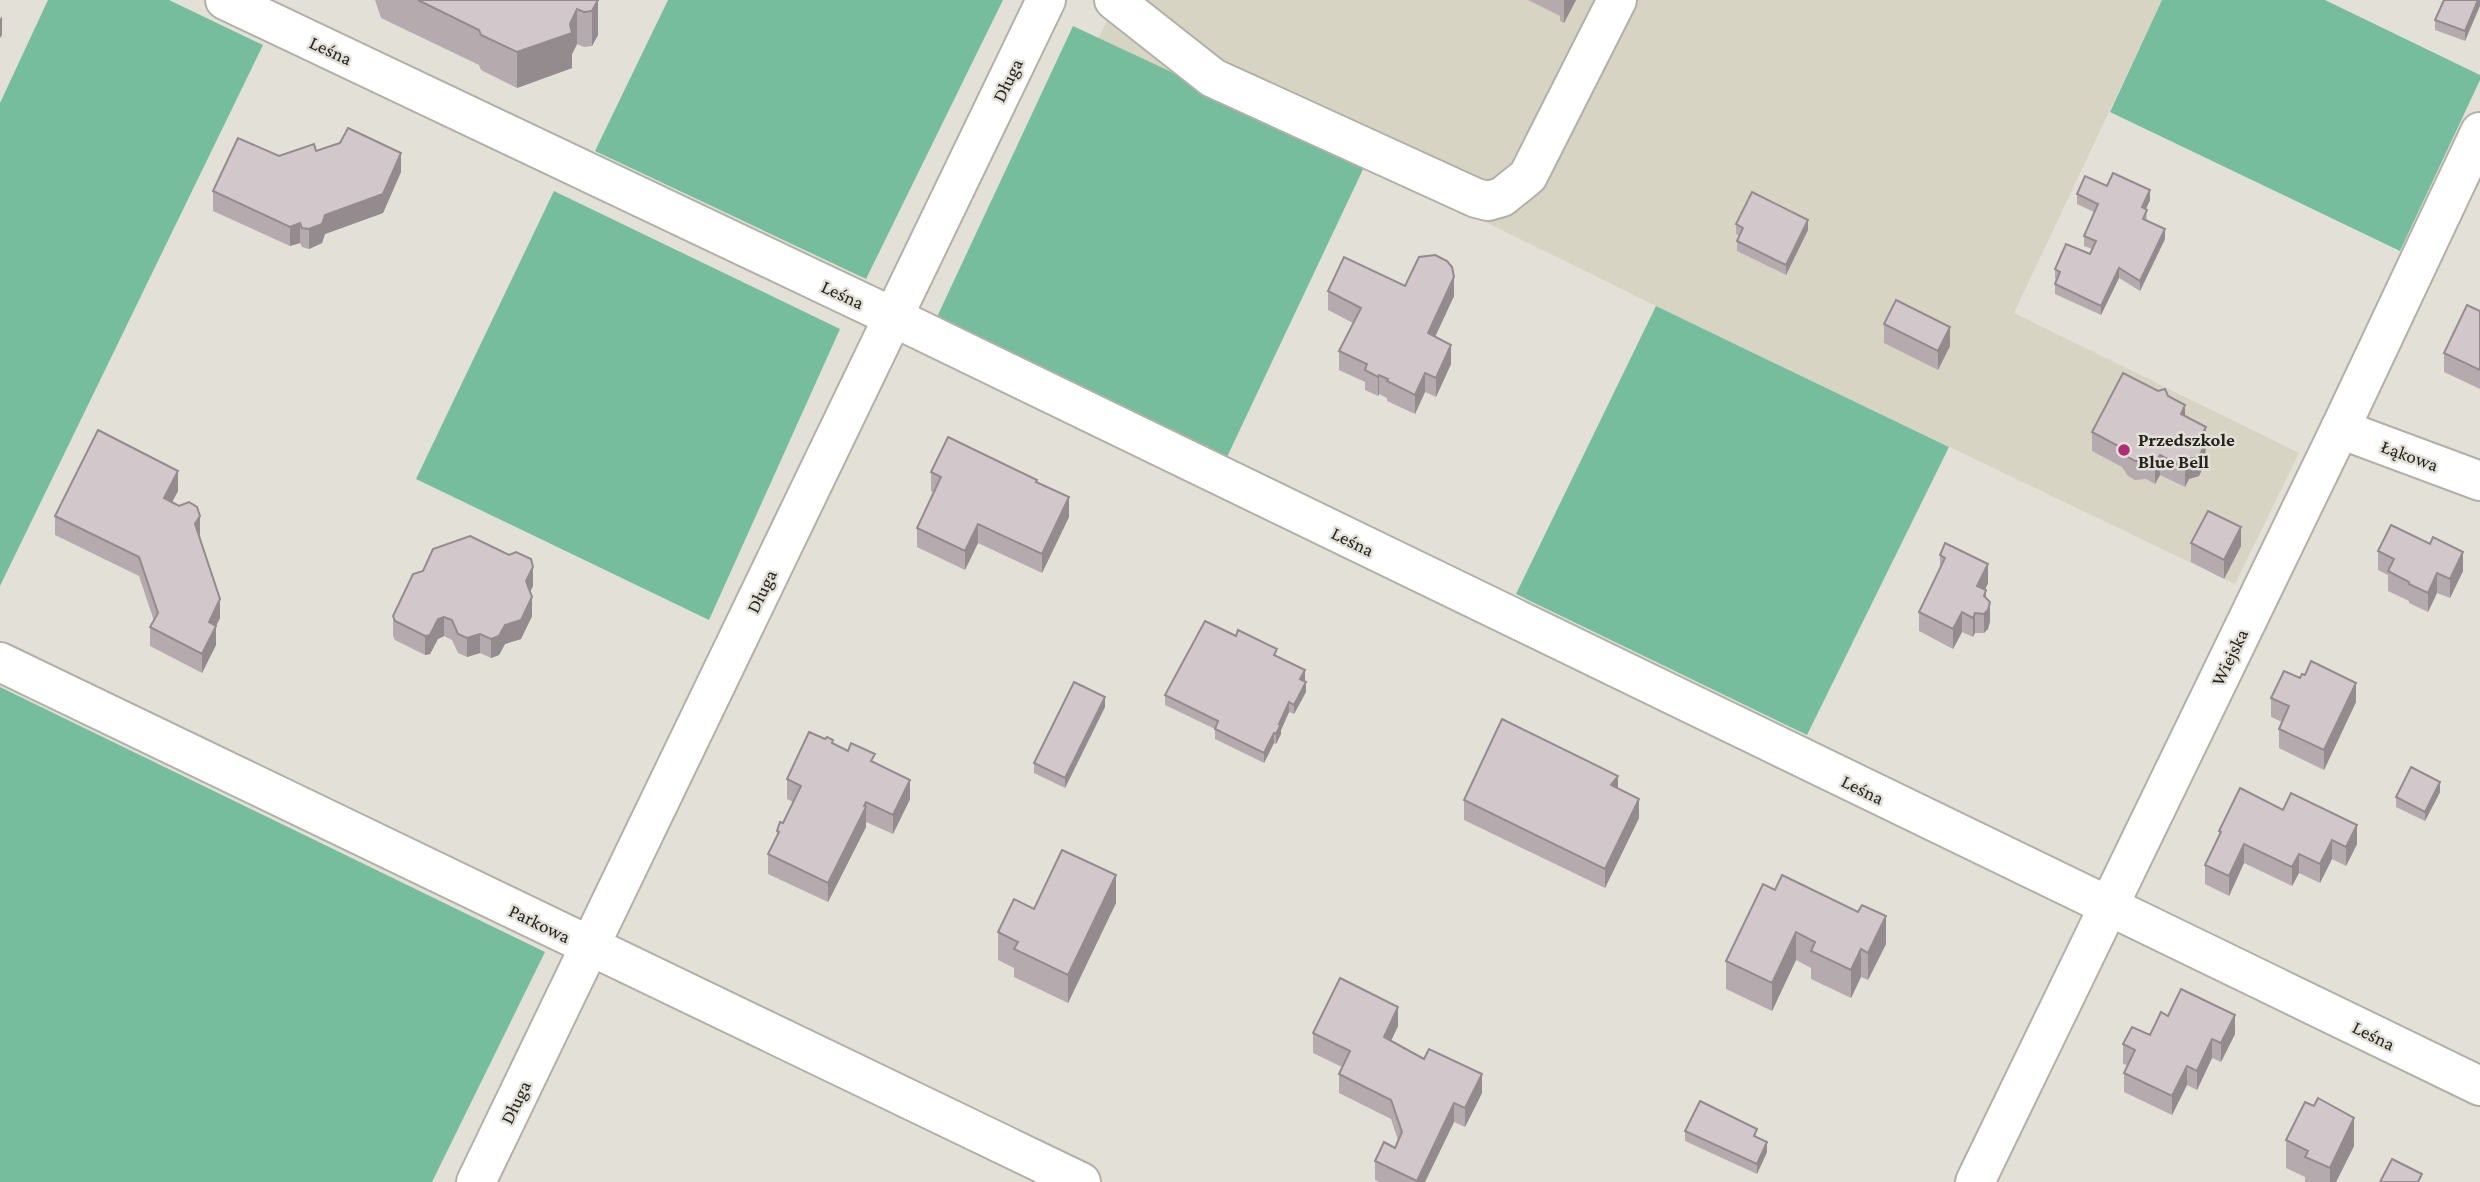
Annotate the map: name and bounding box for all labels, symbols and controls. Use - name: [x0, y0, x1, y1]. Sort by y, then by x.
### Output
- street label: Leśna: [306, 32, 355, 69]
- street label: Długa: [988, 55, 1027, 105]
- street label: Leśna: [818, 276, 867, 313]
- place label: Przedszkole Blue Bell: [2138, 429, 2235, 472]
- street label: Łąkowa: [2378, 435, 2441, 476]
- marker: Przedszkole Blue Bell: [2116, 442, 2132, 458]
- street label: Leśna: [1328, 522, 1377, 561]
- street label: Długa: [742, 566, 781, 616]
- street label: Wiejska: [2207, 625, 2253, 689]
- street label: Leśna: [1838, 770, 1887, 809]
- street label: Parkowa: [506, 900, 574, 947]
- street label: Leśna: [2349, 1016, 2398, 1055]
- street label: Długa: [496, 1077, 535, 1127]

